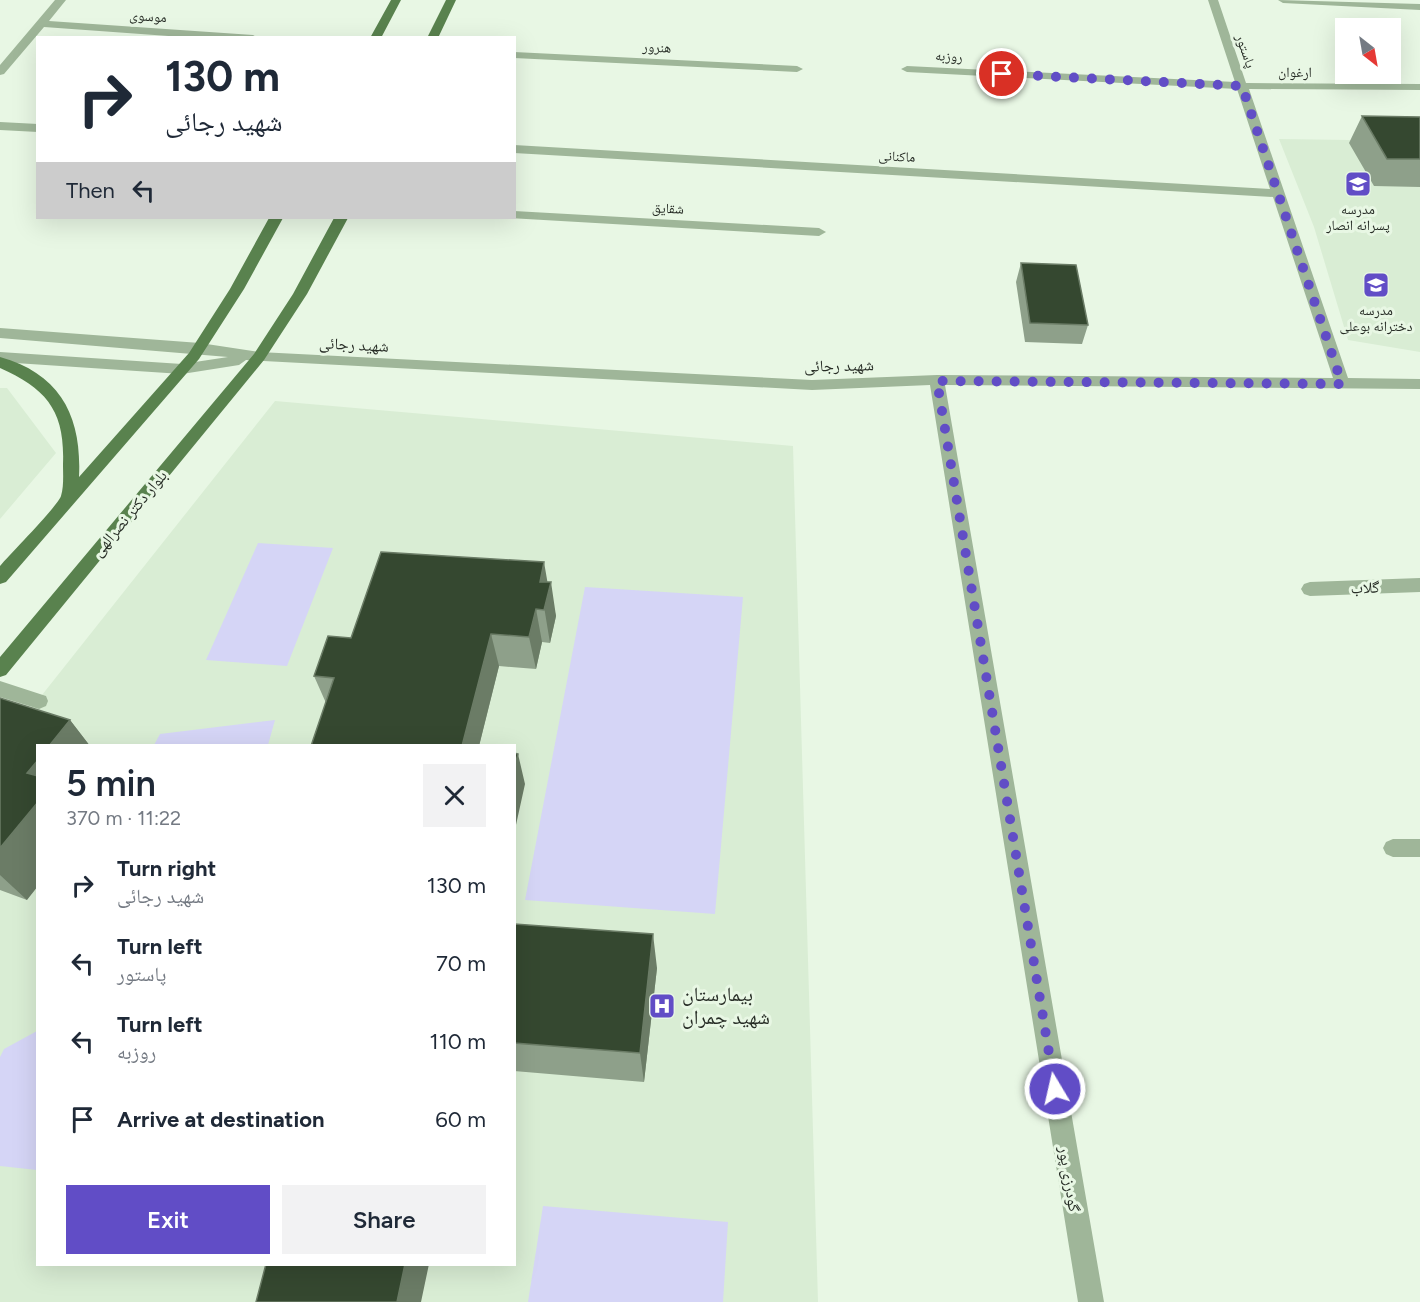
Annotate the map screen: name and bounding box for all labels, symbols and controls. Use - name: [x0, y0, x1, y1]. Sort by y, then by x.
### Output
- street label: موسوی: [129, 7, 167, 26]
- north arrow: [1335, 18, 1401, 84]
- map controls: [1335, 18, 1401, 84]
- street label: پاستور: [1231, 31, 1259, 70]
- street label: هنرور: [641, 38, 672, 57]
- street label: روزبه: [935, 47, 963, 66]
- pin: [976, 48, 1027, 99]
- text: 130 m: [165, 51, 280, 102]
- icon: arrive: [985, 57, 1018, 90]
- icon: right: [66, 60, 144, 138]
- street label: ارغوان: [1278, 64, 1312, 81]
- text: شهید رجائی: [165, 105, 283, 138]
- street label: ماکنانی: [878, 147, 916, 166]
- school or university icon: مدرسه پسرانه انصار: [1343, 169, 1373, 199]
- icon: left: [127, 174, 160, 207]
- text: Then: [66, 177, 115, 204]
- street label: شقایق: [652, 199, 684, 219]
- place label: مدرسه پسرانه انصار: [1325, 201, 1390, 234]
- school or university icon: مدرسه دخترانه بوعلی: [1361, 270, 1391, 300]
- place label: مدرسه دخترانه بوعلی: [1340, 302, 1413, 335]
- street label: شهید رجائی: [319, 333, 389, 357]
- street label: شهید رجائی: [804, 355, 874, 377]
- street label: بلوار دکتر نصرالهی: [88, 466, 172, 561]
- street label: گلاب: [1350, 577, 1380, 597]
- text: 5 min: [66, 762, 156, 805]
- button: close: [423, 764, 486, 827]
- text: 370 m · 11:22: [66, 806, 181, 830]
- text: Turn right: [117, 855, 216, 882]
- icon: right: [66, 869, 99, 902]
- text: 130 m: [427, 872, 486, 899]
- text: شهید رجائی: [117, 884, 204, 908]
- text: Turn left: [117, 933, 203, 960]
- icon: left: [66, 947, 99, 980]
- text: 70 m: [436, 950, 486, 977]
- text: پاستور: [117, 962, 166, 986]
- place label: بیمارستان شهید چمران: [682, 982, 770, 1029]
- hospital icon: بیمارستان شهید چمران: [647, 991, 677, 1021]
- text: Turn left: [117, 1011, 203, 1038]
- icon: left: [66, 1025, 99, 1058]
- text: 110 m: [430, 1028, 486, 1055]
- text: روزبه: [117, 1040, 156, 1064]
- position arrow: [1023, 1057, 1087, 1121]
- icon: arrive: [66, 1103, 99, 1136]
- text: Arrive at destination: [117, 1106, 325, 1133]
- text: 60 m: [435, 1106, 486, 1133]
- street label: گودرزی پور: [1054, 1144, 1084, 1214]
- button: Exit: [66, 1185, 270, 1254]
- button: Share: [282, 1185, 486, 1254]

